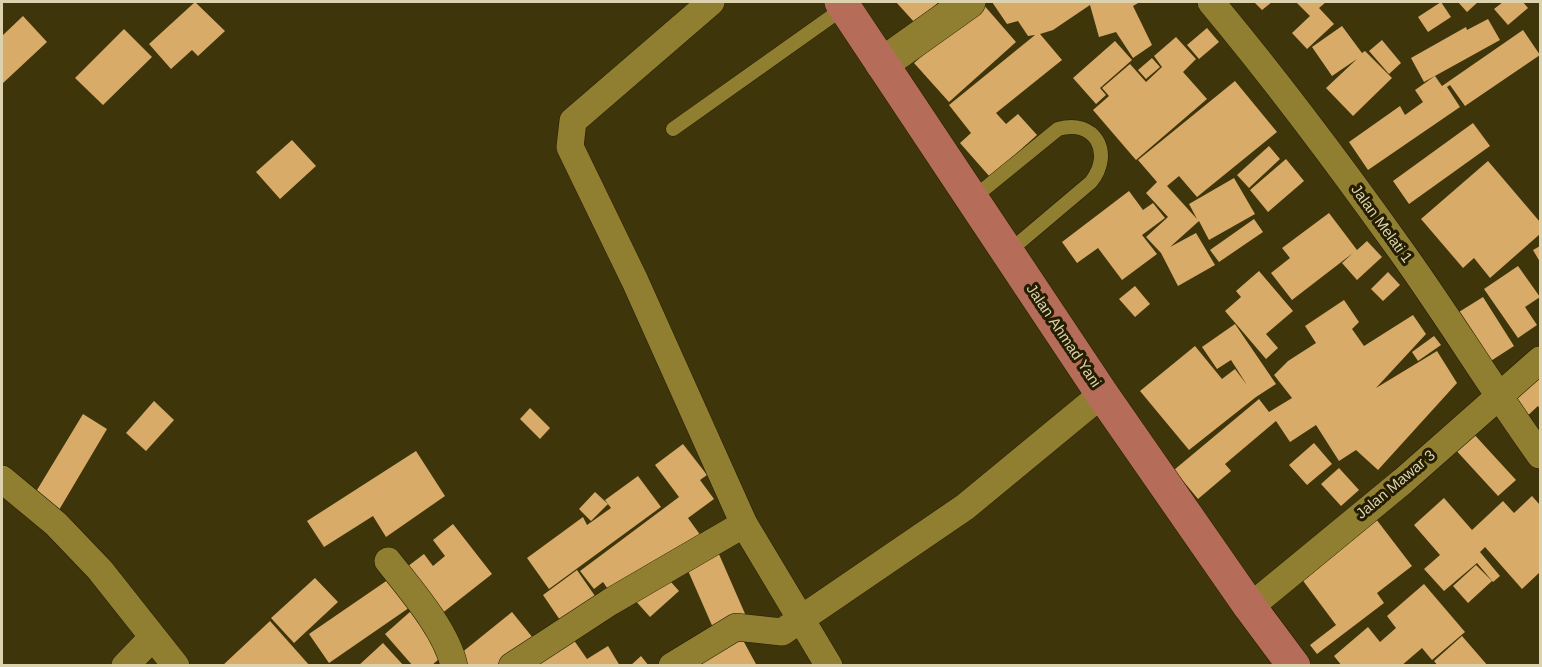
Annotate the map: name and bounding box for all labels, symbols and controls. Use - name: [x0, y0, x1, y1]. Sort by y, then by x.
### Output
- street label: Jalan Melati 1: [1347, 181, 1415, 267]
- street label: Jalan Ahmad Yani: [1022, 281, 1104, 391]
- street label: Jalan Mawar 3: [1353, 447, 1439, 523]

